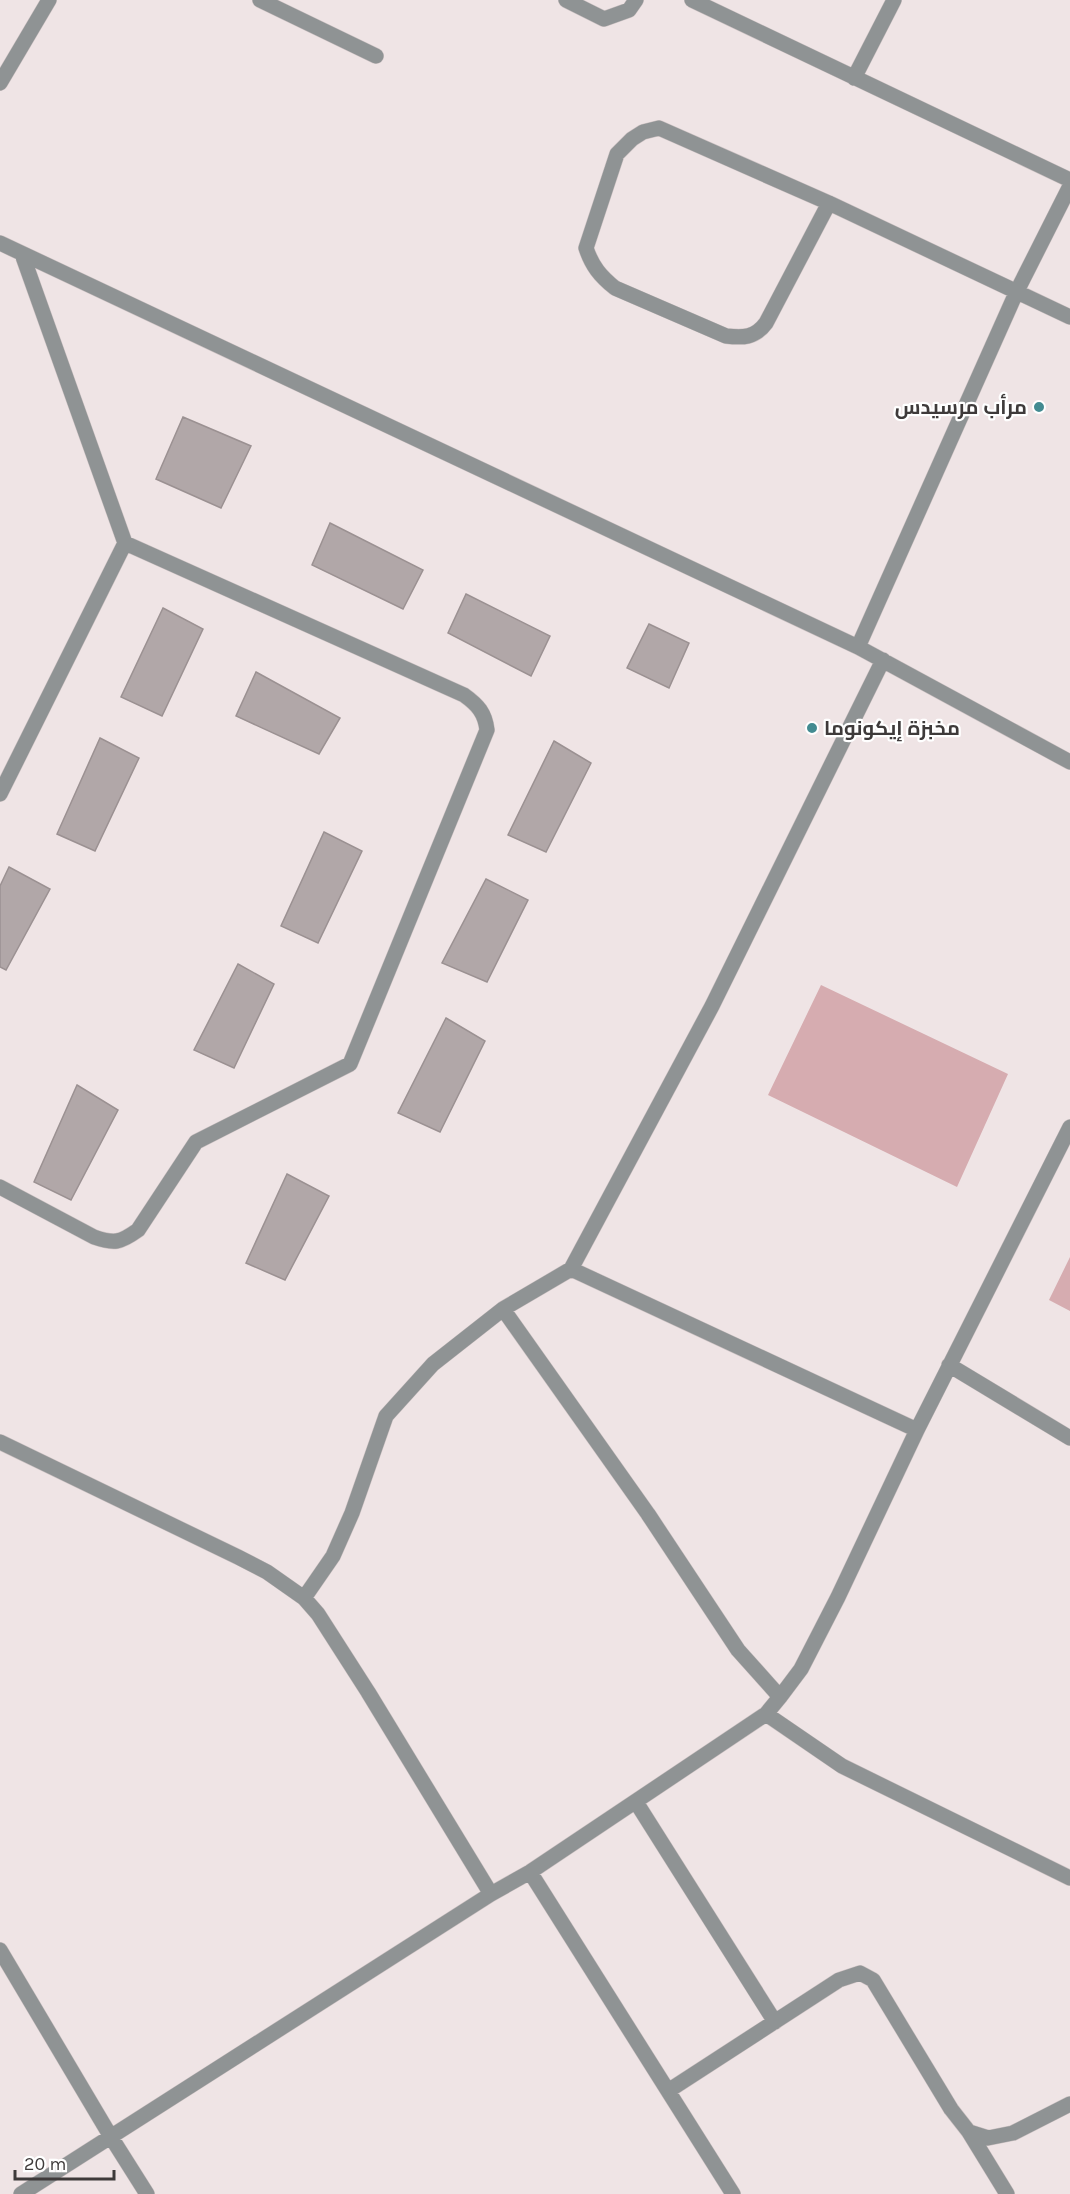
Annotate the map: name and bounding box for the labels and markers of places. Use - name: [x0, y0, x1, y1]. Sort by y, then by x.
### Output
- place label: مرأب مرسيدس: [895, 393, 1027, 419]
- marker: مرأب مرسيدس: [1032, 400, 1046, 414]
- place label: مخبزة إيكونوما: [824, 717, 960, 742]
- marker: مخبزة إيكونوما: [805, 721, 819, 735]

